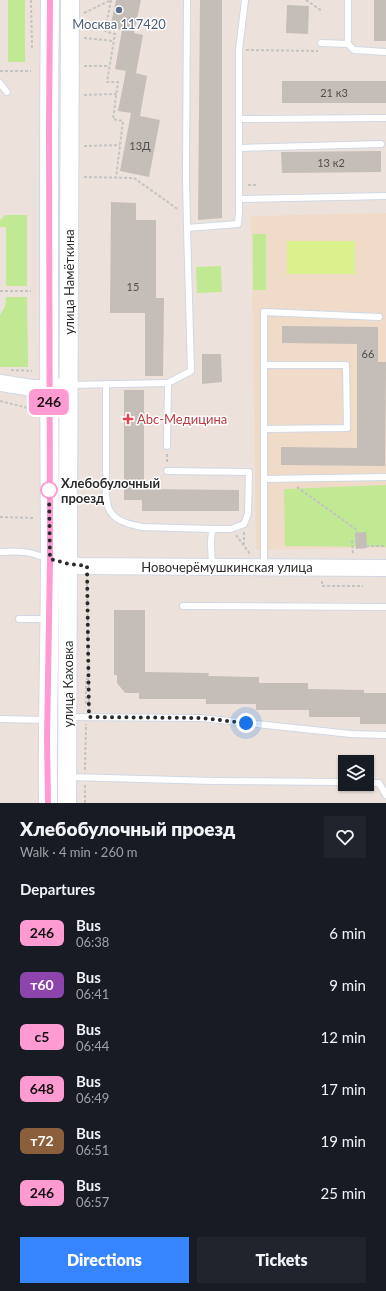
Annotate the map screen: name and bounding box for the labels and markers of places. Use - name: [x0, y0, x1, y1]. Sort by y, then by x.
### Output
- marker: Москва 117420: [114, 5, 124, 15]
- place label: Москва 117420: [72, 16, 166, 32]
- place label: Abc-Медицина: [137, 411, 227, 427]
- marker: Abc-Медицина: [122, 413, 134, 425]
- place label: Хлебобулочный проезд: [61, 475, 160, 506]
- marker: Хлебобулочный проезд: [40, 481, 58, 499]

